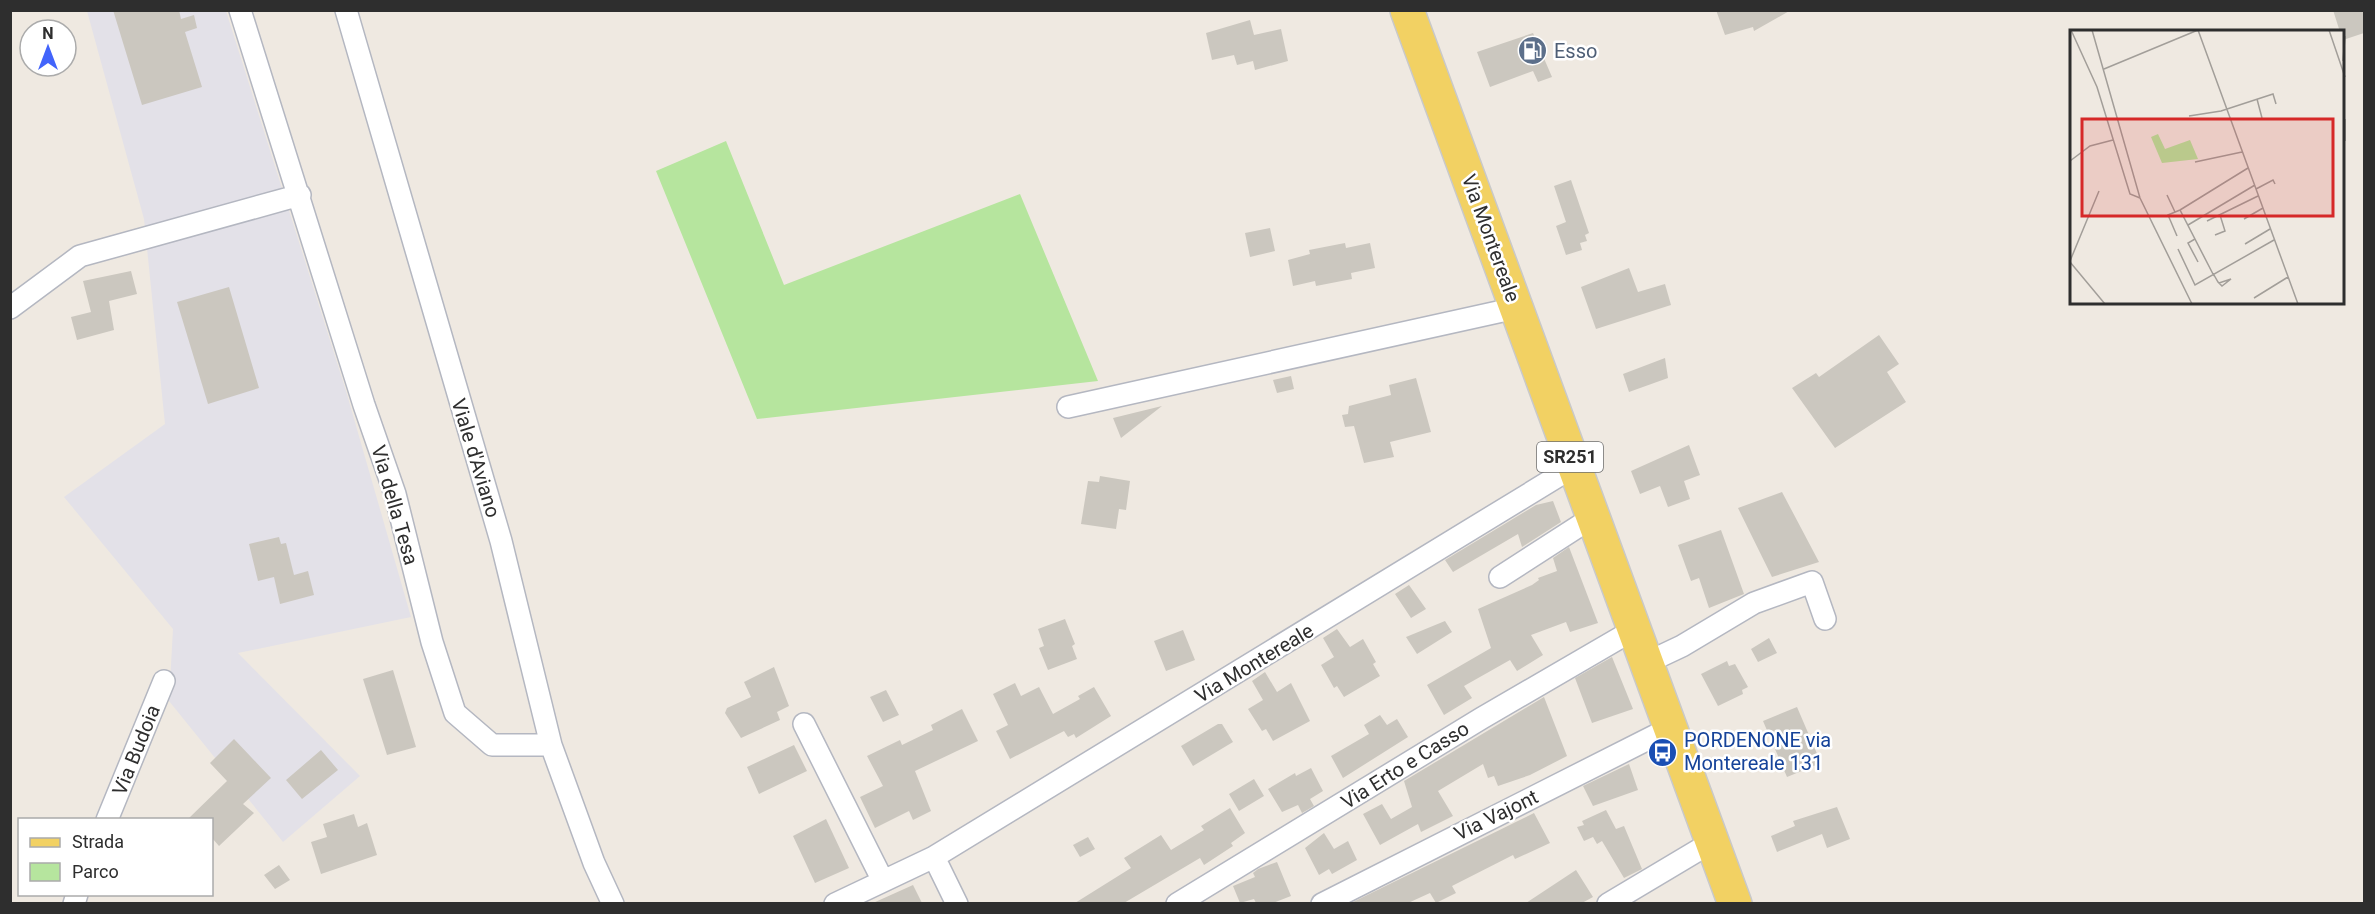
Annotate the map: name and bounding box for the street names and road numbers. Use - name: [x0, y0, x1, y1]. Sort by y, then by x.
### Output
- street label: Via Montereale: [1457, 171, 1525, 305]
- street label: Viale d'Aviano: [447, 396, 505, 520]
- street label: Via della Tesa: [366, 442, 424, 568]
- road number: SR251: [1537, 442, 1603, 472]
- street label: Via Montereale: [1190, 618, 1318, 708]
- street label: Via Budoia: [107, 701, 165, 799]
- street label: Via Erto e Casso: [1337, 716, 1473, 814]
- street label: Via Vajont: [1450, 784, 1542, 846]

